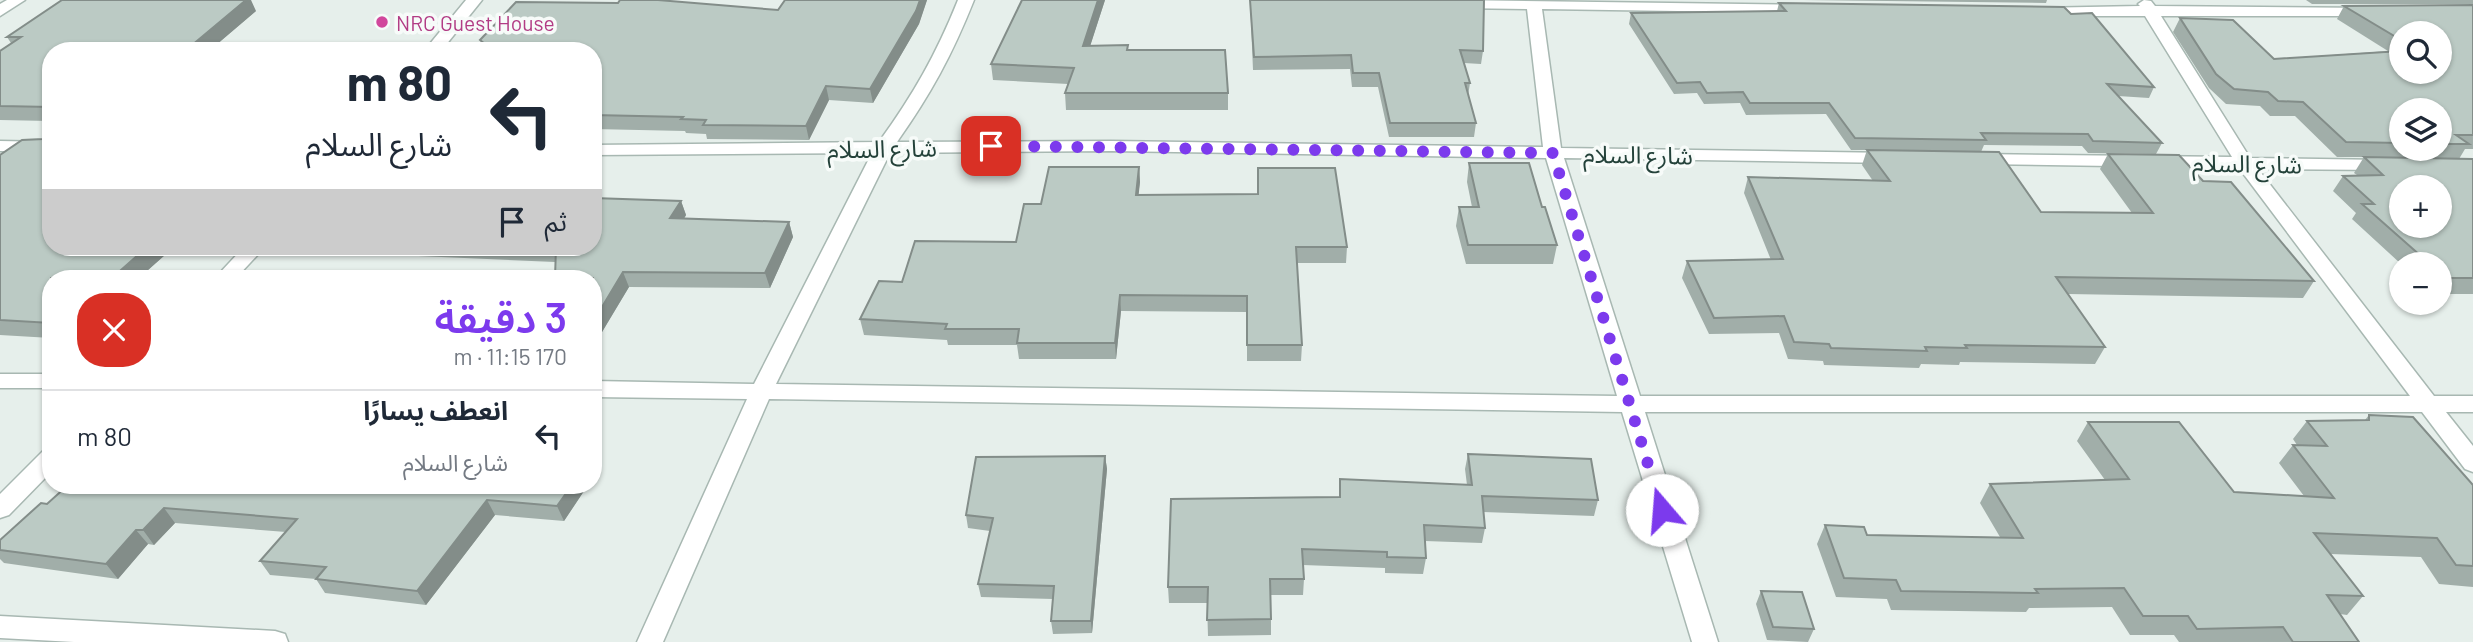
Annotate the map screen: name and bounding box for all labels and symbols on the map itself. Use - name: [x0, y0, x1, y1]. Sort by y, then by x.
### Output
- place label: NRC Guest House: [396, 10, 555, 35]
- marker: NRC Guest House: [374, 14, 390, 30]
- pin: [961, 116, 1021, 176]
- street label: شارع السلام: [827, 133, 937, 168]
- street label: شارع السلام: [1583, 139, 1693, 174]
- street label: شارع السلام: [2192, 148, 2302, 183]
- position arrow: [1625, 473, 1699, 547]

